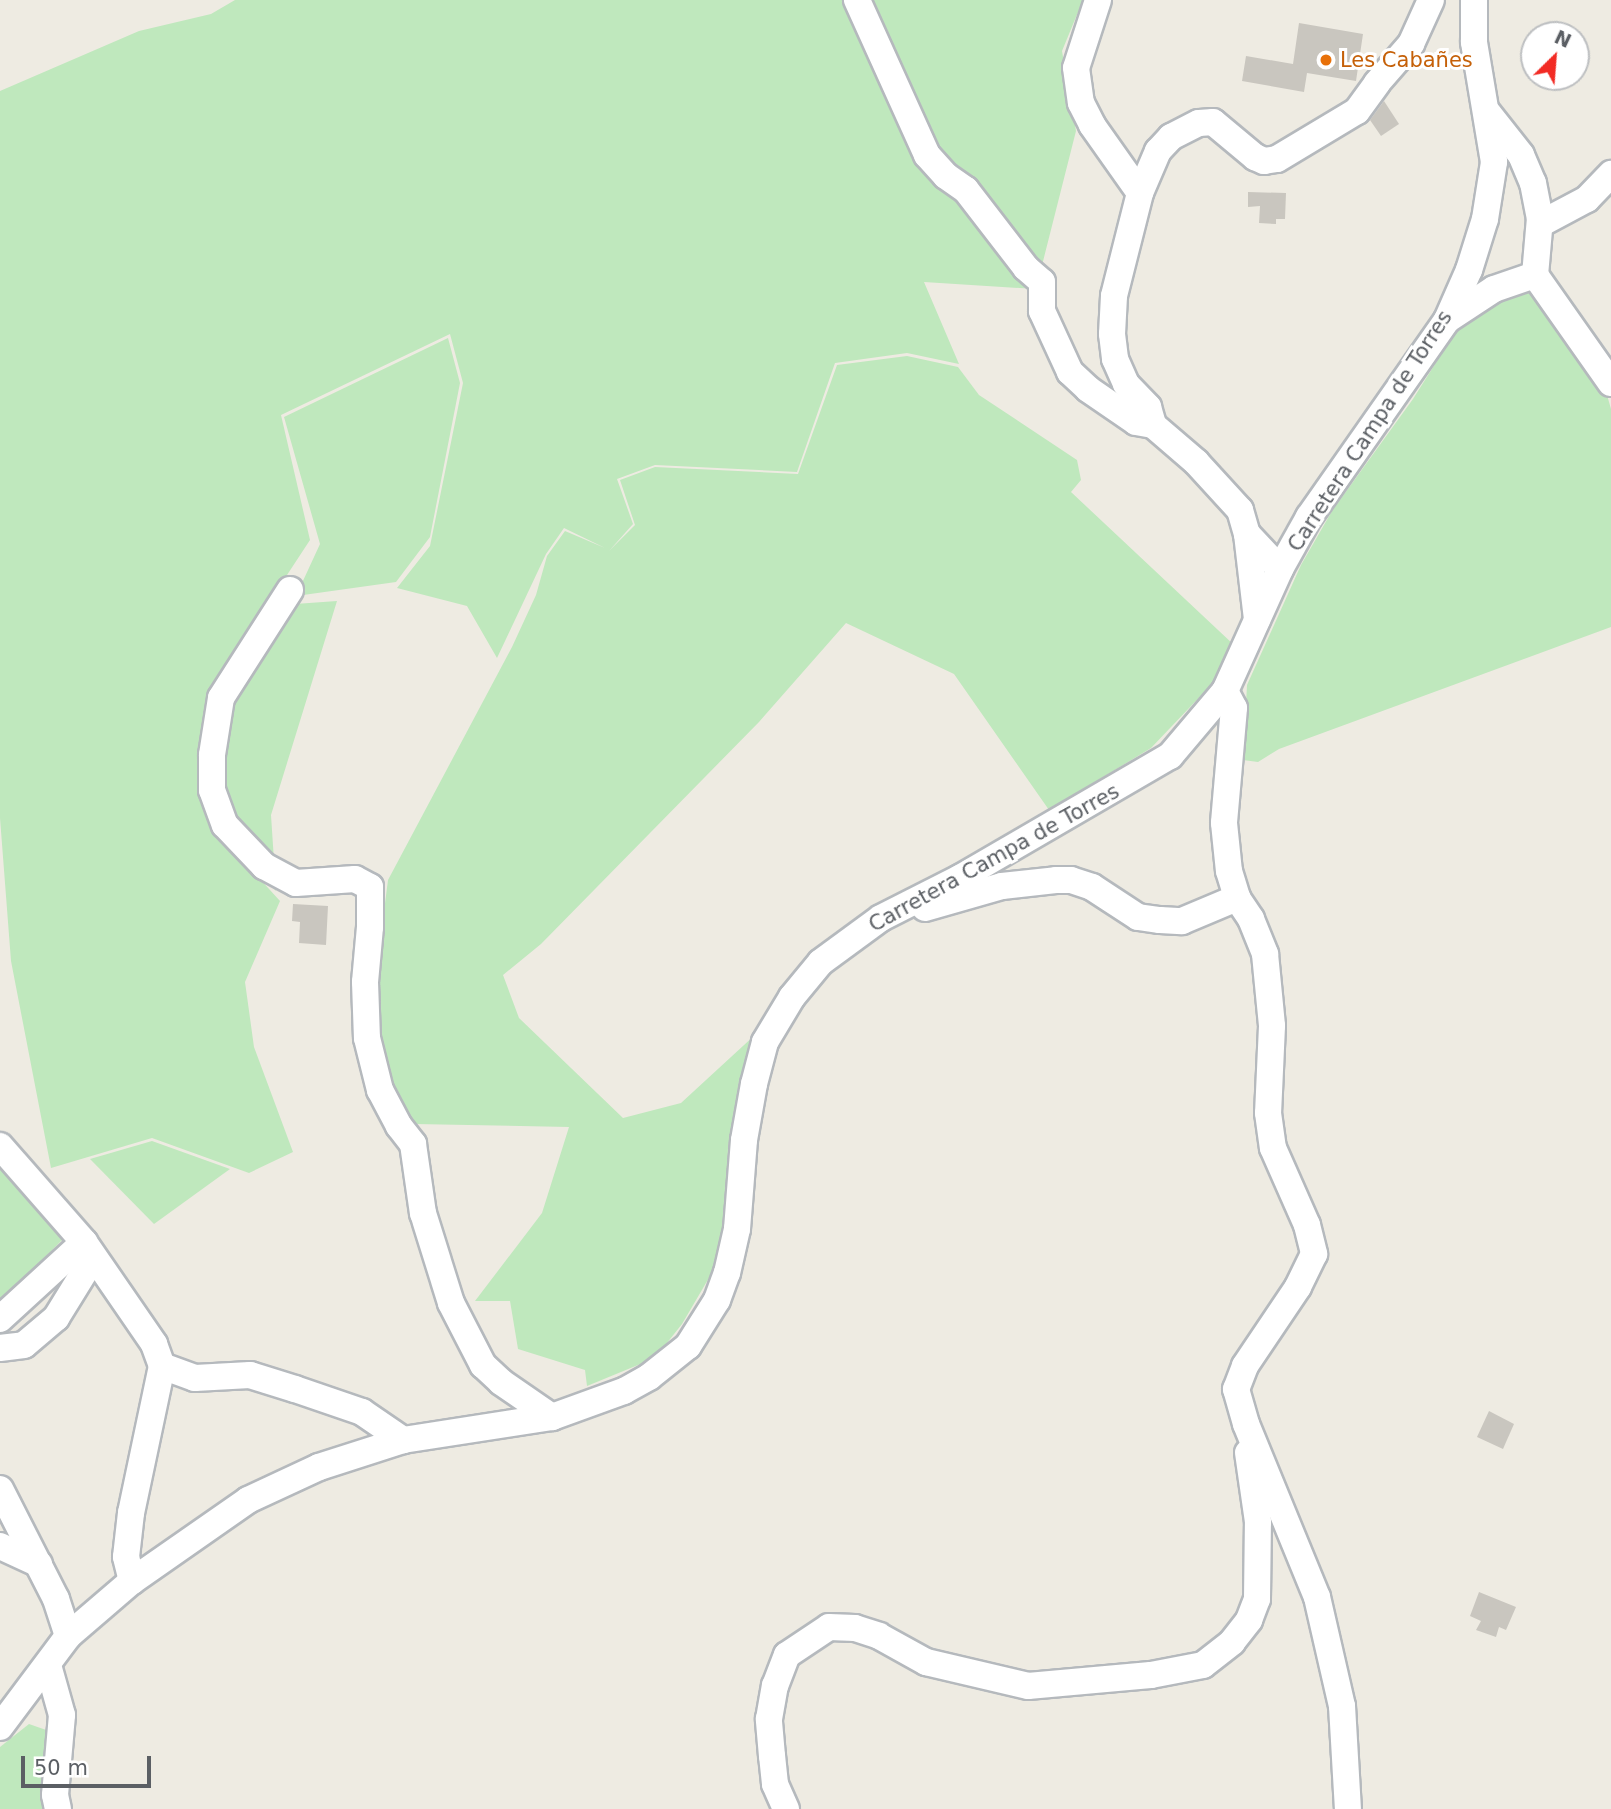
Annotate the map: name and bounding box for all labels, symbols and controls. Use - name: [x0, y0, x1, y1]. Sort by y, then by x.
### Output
- north arrow: [1520, 21, 1590, 91]
- text: N: [1551, 25, 1575, 52]
- place label: Les Cabañes: [1340, 47, 1473, 73]
- marker: Les Cabañes: [1318, 52, 1334, 68]
- street label: Carretera Campa de Torres: [1283, 306, 1457, 556]
- street label: Carretera Campa de Torres: [864, 779, 1124, 937]
- scale bar: [24, 1742, 154, 1786]
- text: 50 m: [34, 1756, 88, 1780]

